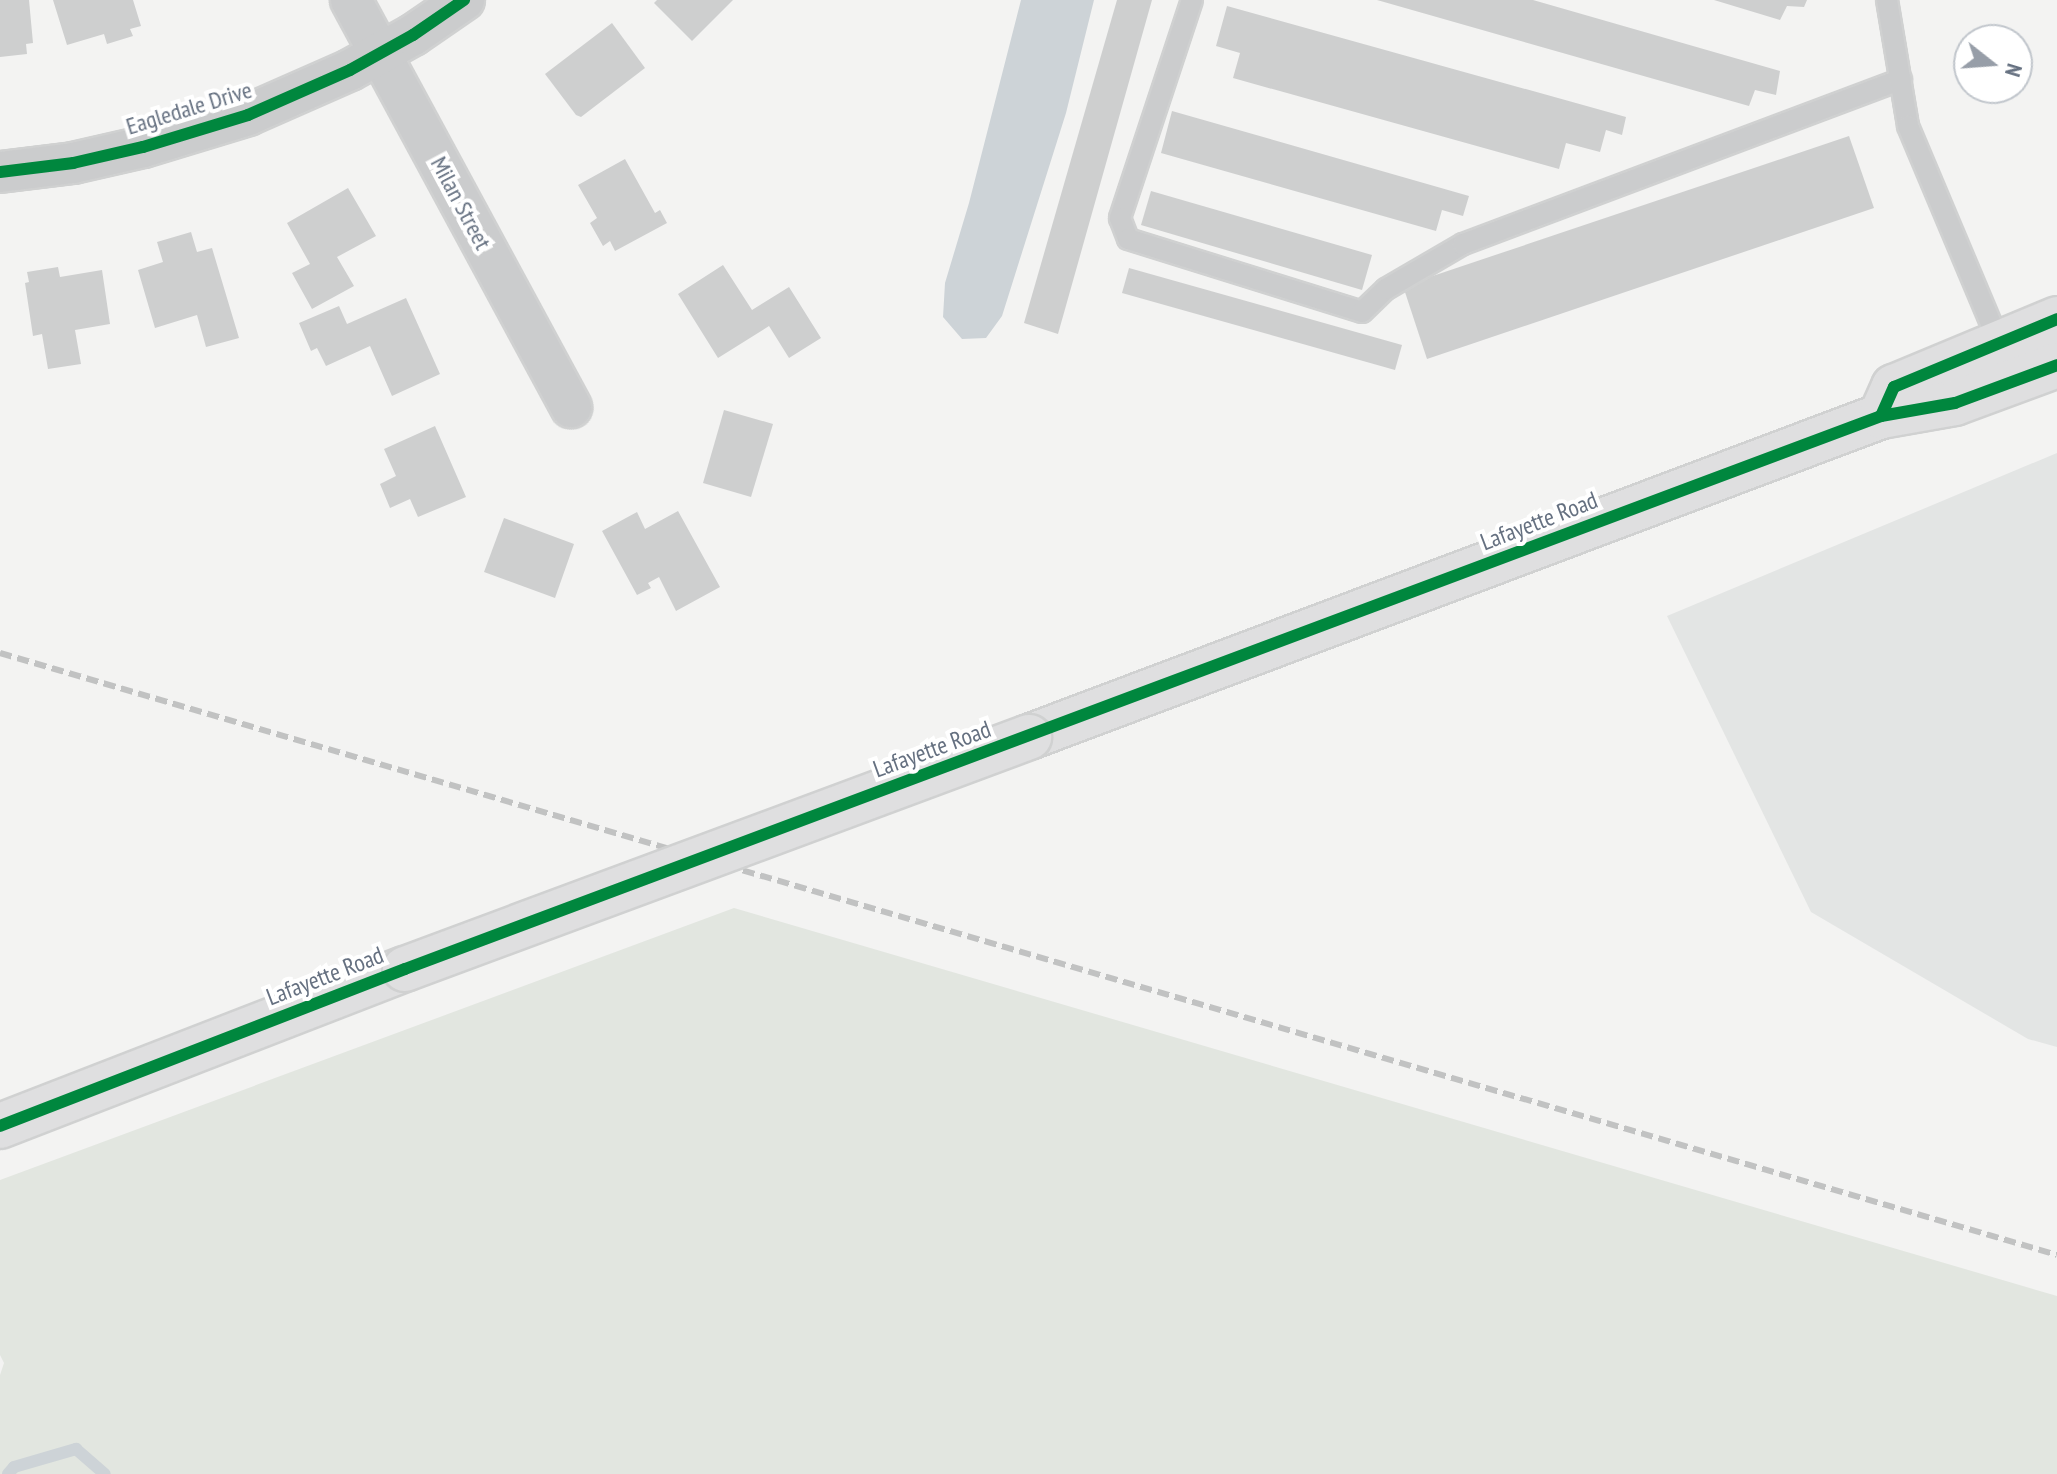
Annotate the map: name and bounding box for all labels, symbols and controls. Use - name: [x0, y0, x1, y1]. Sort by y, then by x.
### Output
- north arrow: [1953, 24, 2033, 104]
- text: N: [1999, 61, 2029, 80]
- street label: Eagledale Drive: [123, 75, 255, 141]
- street label: Milan Street: [425, 152, 497, 254]
- street label: Lafayette Road: [1476, 486, 1602, 556]
- street label: Lafayette Road: [869, 714, 995, 784]
- street label: Lafayette Road: [262, 941, 388, 1011]

